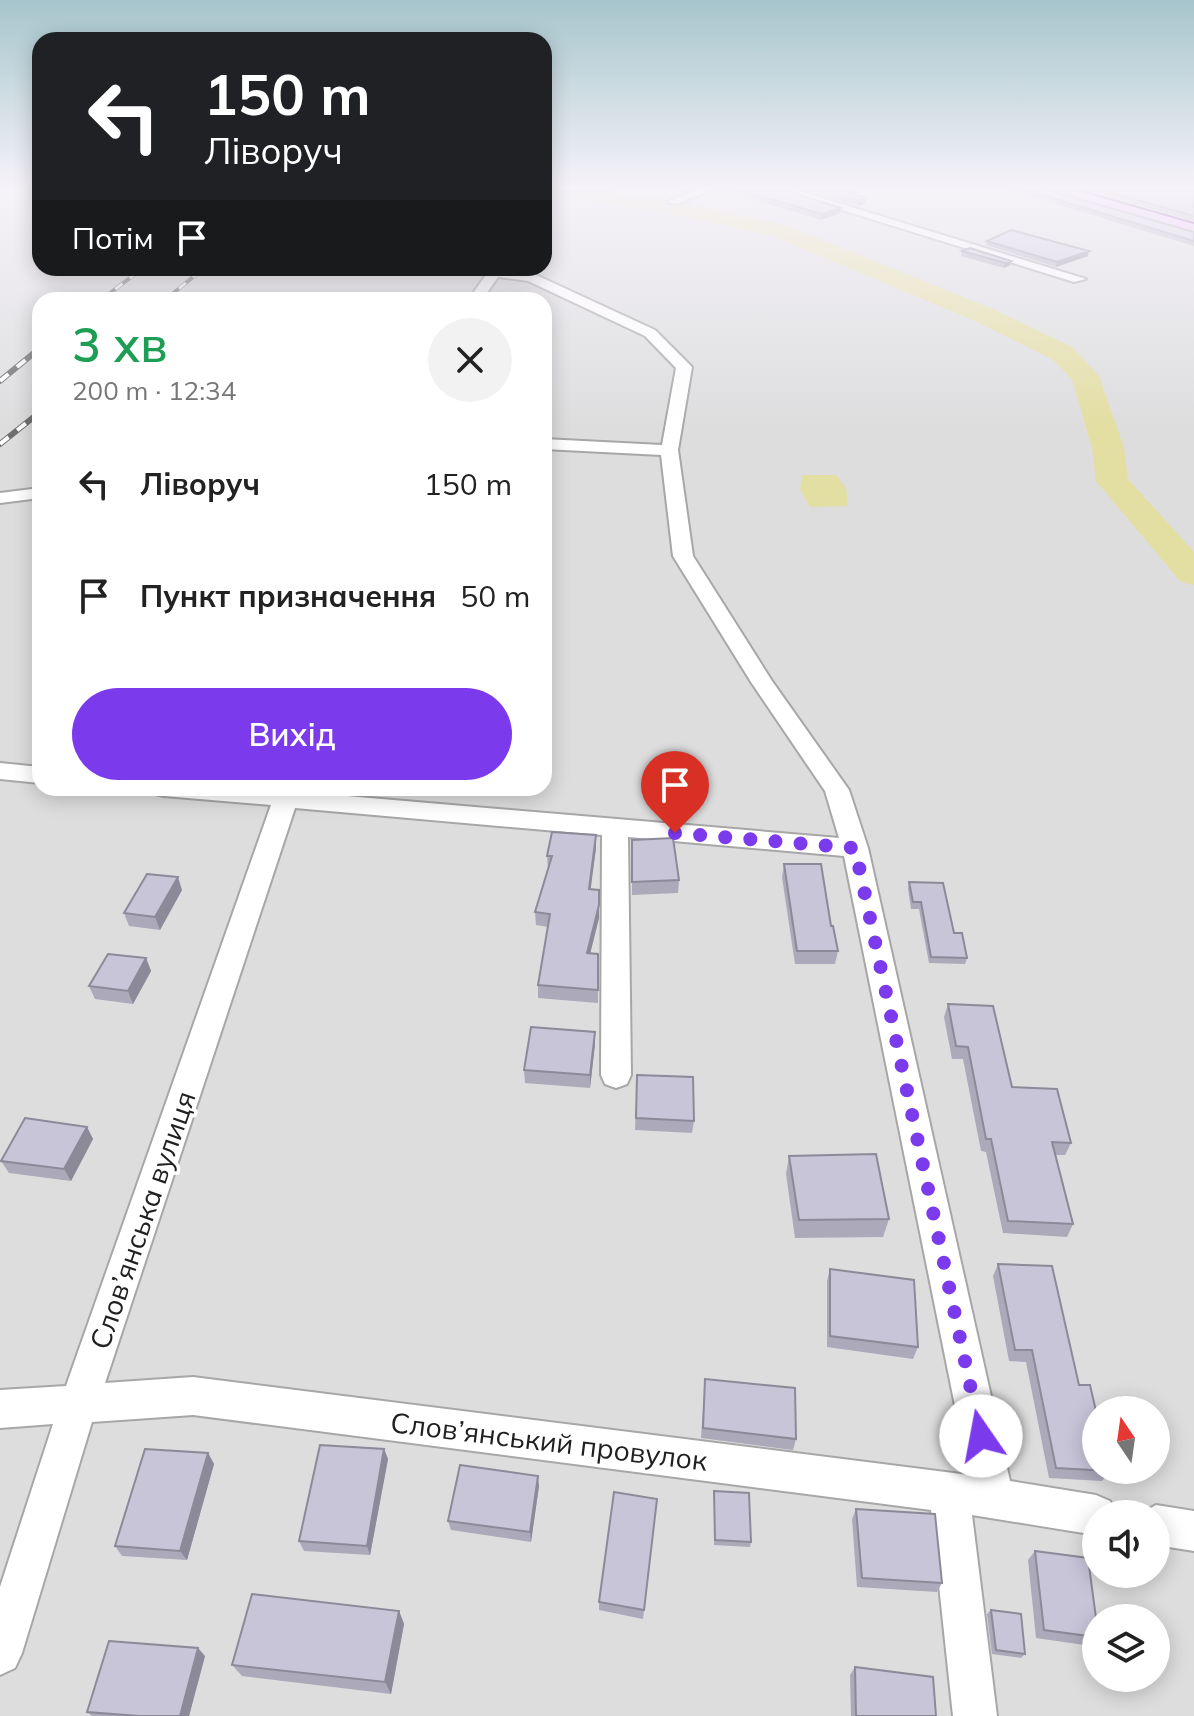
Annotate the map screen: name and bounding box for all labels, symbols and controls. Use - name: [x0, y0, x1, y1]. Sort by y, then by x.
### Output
- text: 150 m: [204, 59, 371, 129]
- icon: left: [72, 64, 176, 168]
- text: Ліворуч: [204, 128, 343, 173]
- icon: arrive: [170, 216, 214, 260]
- text: Потім: [72, 219, 154, 257]
- text: 3 хв: [72, 314, 167, 374]
- button: close: [428, 318, 512, 402]
- text: 200 m · 12:34: [72, 374, 236, 407]
- icon: left: [72, 462, 116, 506]
- text: Ліворуч: [140, 465, 260, 503]
- text: 150 m: [424, 465, 512, 503]
- icon: arrive: [72, 574, 116, 618]
- text: Пункт призначення: [140, 577, 436, 615]
- text: 50 m: [460, 577, 530, 615]
- button: Вихід: [72, 688, 512, 780]
- pin: [641, 751, 709, 833]
- icon: arrive: [653, 763, 697, 807]
- street label: Слов’янська вулиця: [81, 1086, 203, 1354]
- position arrow: [939, 1394, 1023, 1478]
- north arrow: [1082, 1396, 1170, 1484]
- map controls: [1082, 1396, 1170, 1692]
- street label: Слов’янський провулок: [389, 1404, 710, 1478]
- button: sound: [1082, 1500, 1170, 1588]
- button: layers: [1082, 1604, 1170, 1692]

